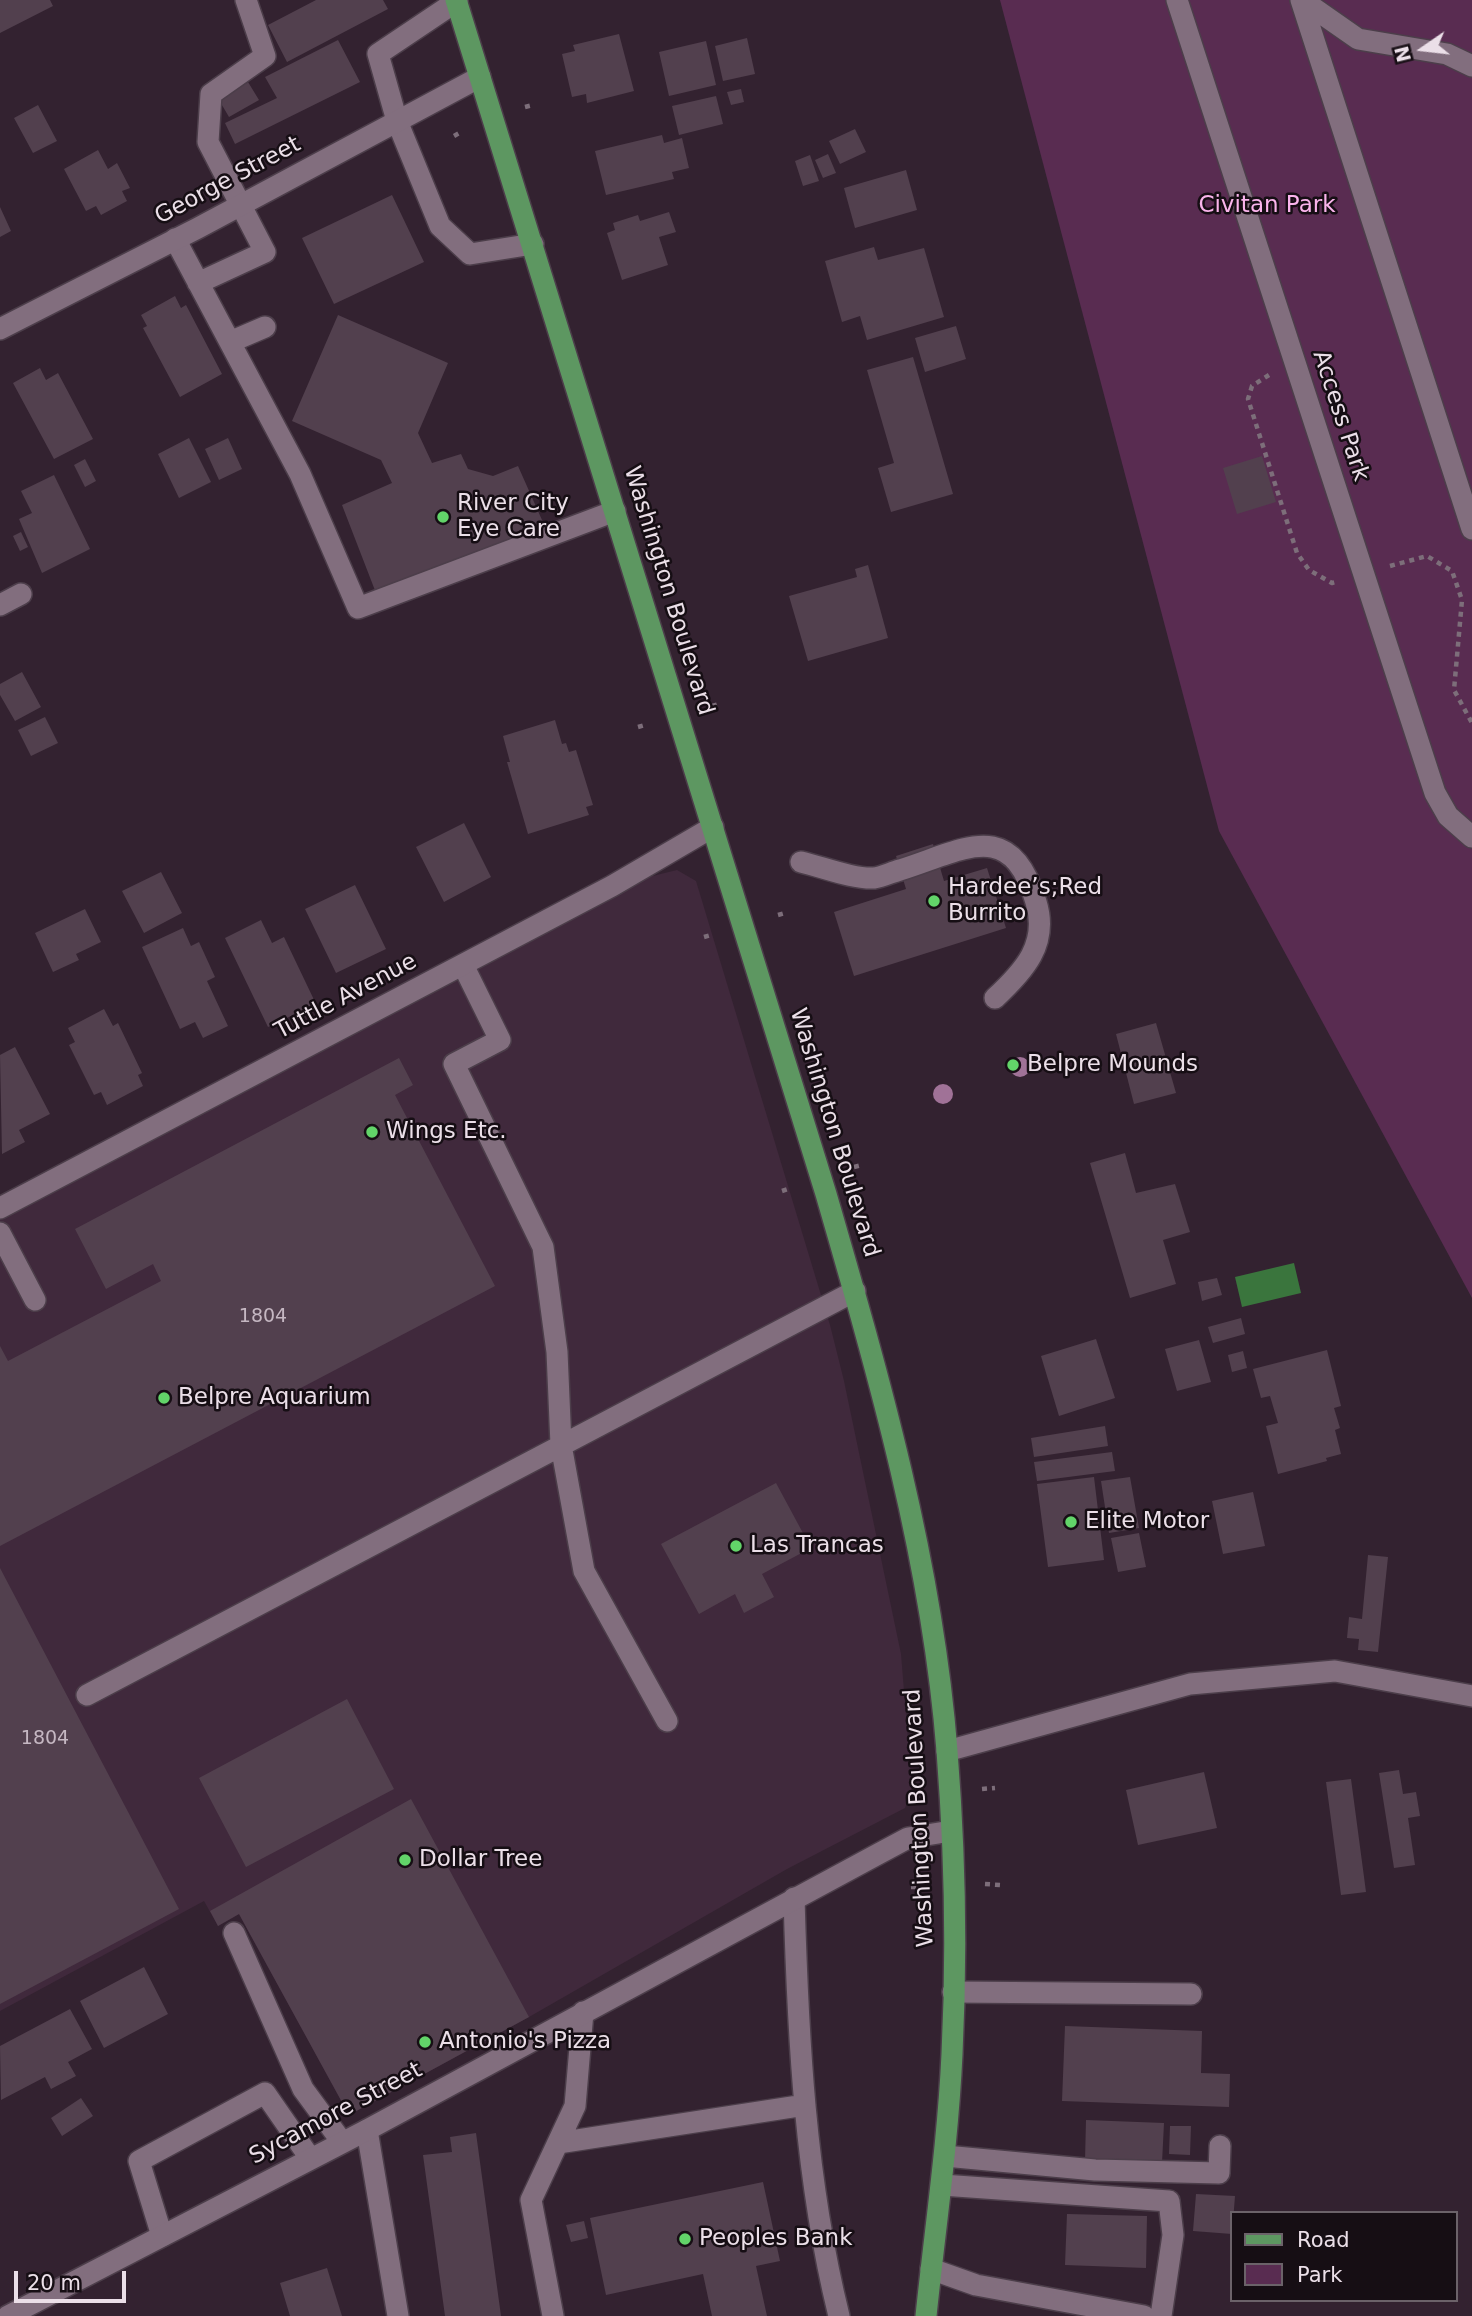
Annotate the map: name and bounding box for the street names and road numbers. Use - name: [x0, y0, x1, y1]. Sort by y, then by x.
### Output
- street label: George Street: [150, 131, 306, 231]
- street label: Access Park: [1306, 347, 1374, 485]
- street label: Washington Boulevard: [617, 463, 719, 719]
- street label: Tuttle Avenue: [270, 948, 422, 1046]
- street label: Washington Boulevard: [783, 1005, 885, 1261]
- street label: Washington Boulevard: [899, 1688, 941, 1948]
- street label: Sycamore Street: [245, 2057, 427, 2171]

